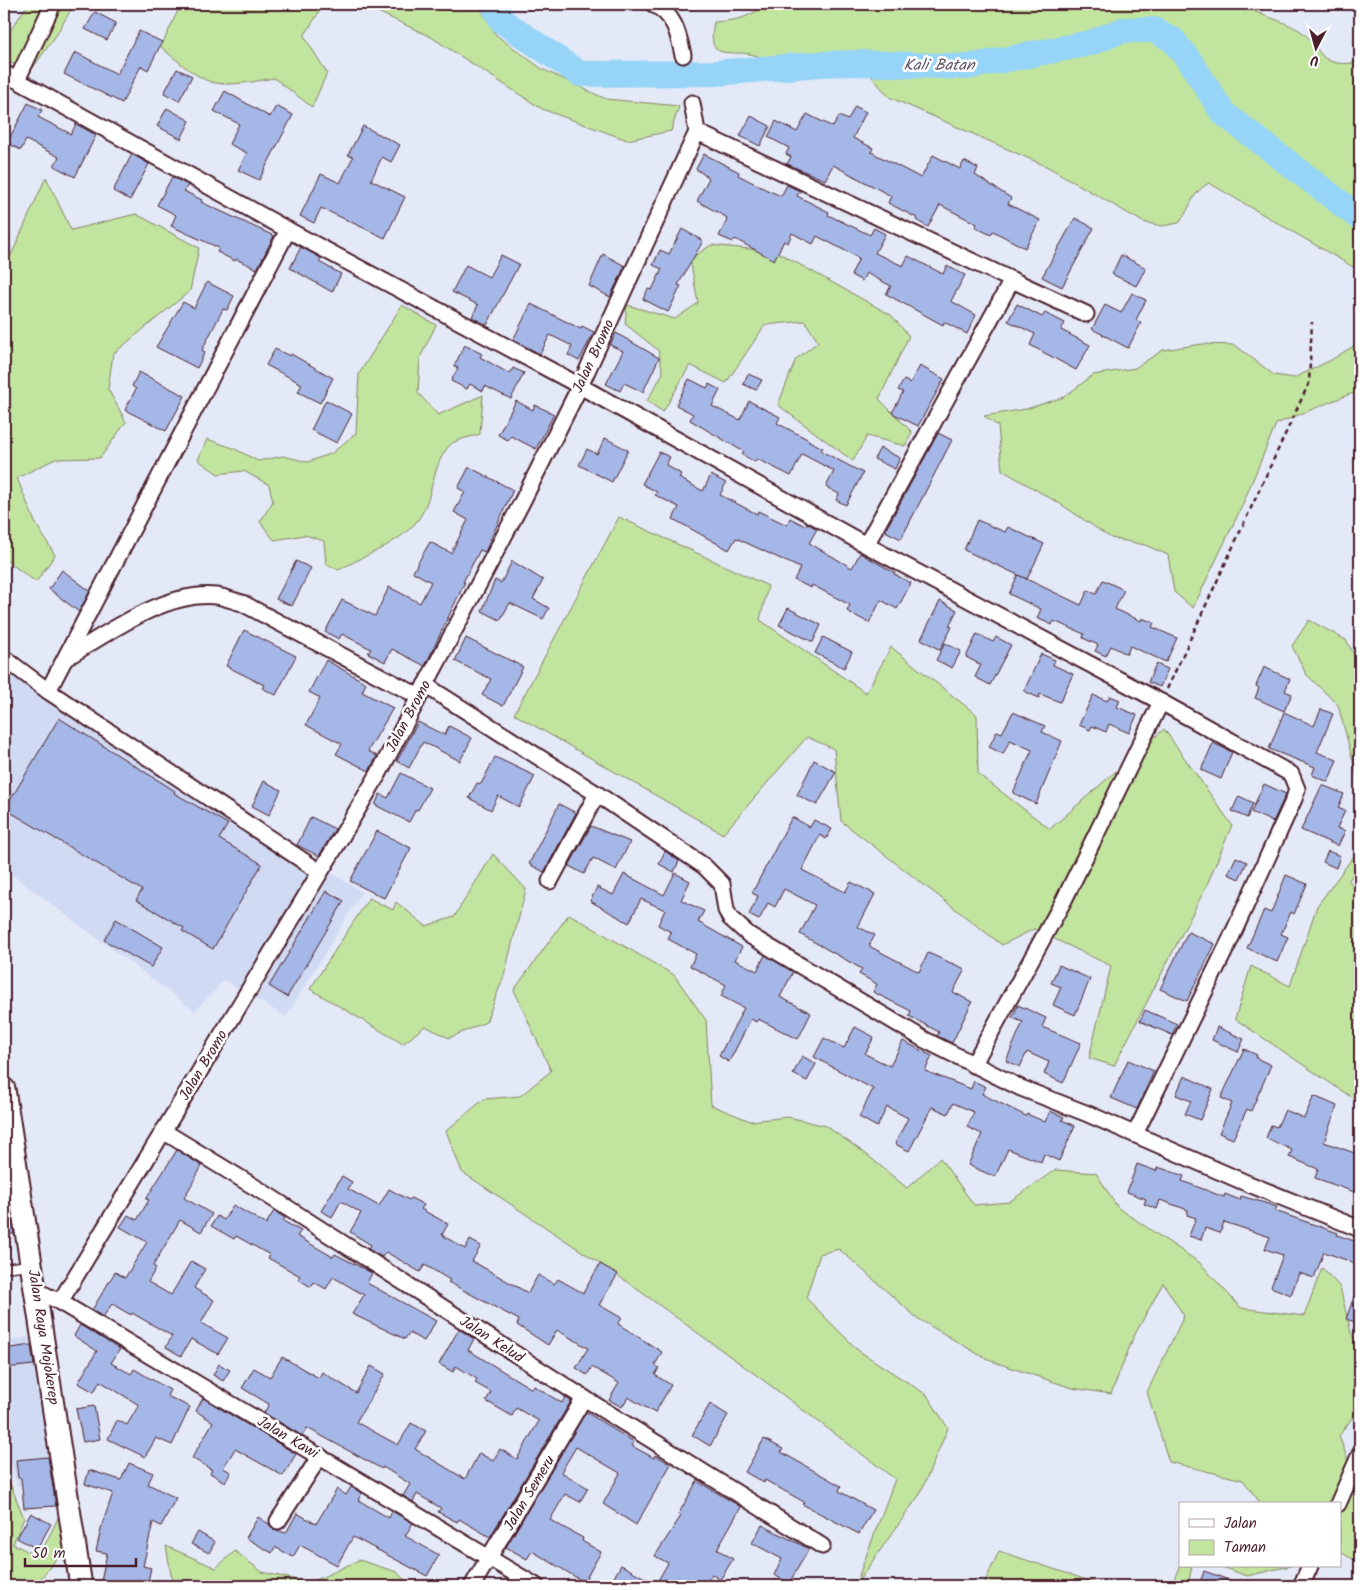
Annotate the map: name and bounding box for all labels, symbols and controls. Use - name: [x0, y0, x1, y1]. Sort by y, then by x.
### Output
- north arrow: [1292, 22, 1342, 72]
- text: U: [1309, 48, 1320, 71]
- water label: Kali Batan: [903, 53, 976, 78]
- street label: Jalan Bromo: [566, 315, 622, 397]
- street label: Jalan Bromo: [380, 676, 438, 757]
- street label: Jalan Bromo: [173, 1025, 235, 1105]
- street label: Jalan Raya Mojokerep: [20, 1268, 66, 1406]
- street label: Jalan Kelud: [454, 1310, 529, 1370]
- street label: Jalan Kawi: [252, 1410, 324, 1466]
- street label: Jalan Semeru: [498, 1451, 562, 1536]
- legend: [1179, 1502, 1342, 1568]
- text: Jalan: [1224, 1512, 1257, 1536]
- scale bar: [25, 1535, 136, 1567]
- text: Taman: [1224, 1536, 1266, 1560]
- text: 50 m: [32, 1542, 66, 1566]

